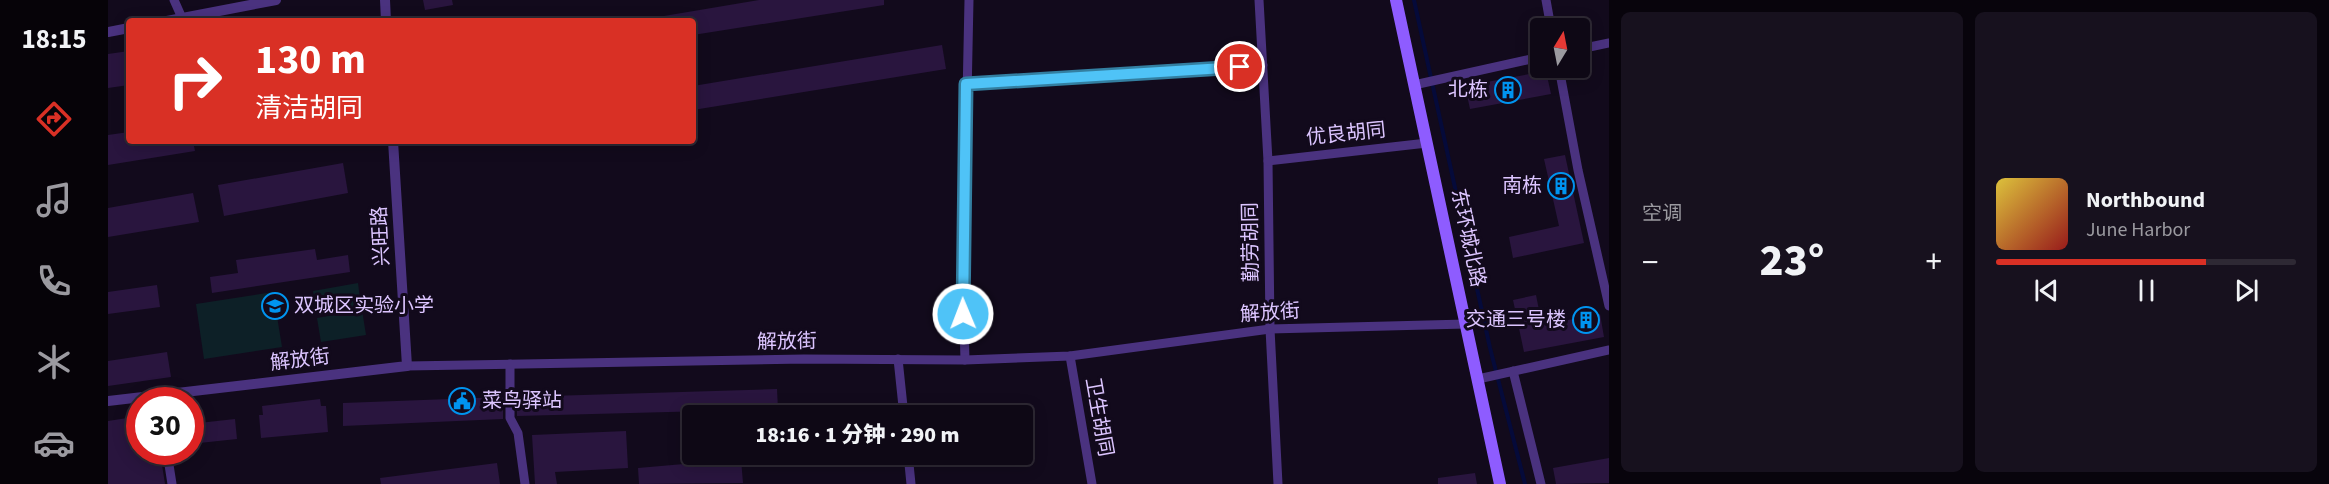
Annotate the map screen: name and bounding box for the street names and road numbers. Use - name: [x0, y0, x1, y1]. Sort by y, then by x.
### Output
- street label: 优良胡同: [1305, 116, 1387, 152]
- street label: 东环城北路: [1444, 186, 1492, 290]
- street label: 勤劳胡同: [1236, 202, 1266, 282]
- street label: 兴旺路: [365, 205, 397, 267]
- street label: 解放街: [1239, 297, 1301, 329]
- street label: 解放街: [757, 327, 817, 357]
- street label: 解放街: [269, 342, 331, 378]
- street label: 卫生胡同: [1078, 375, 1120, 459]

